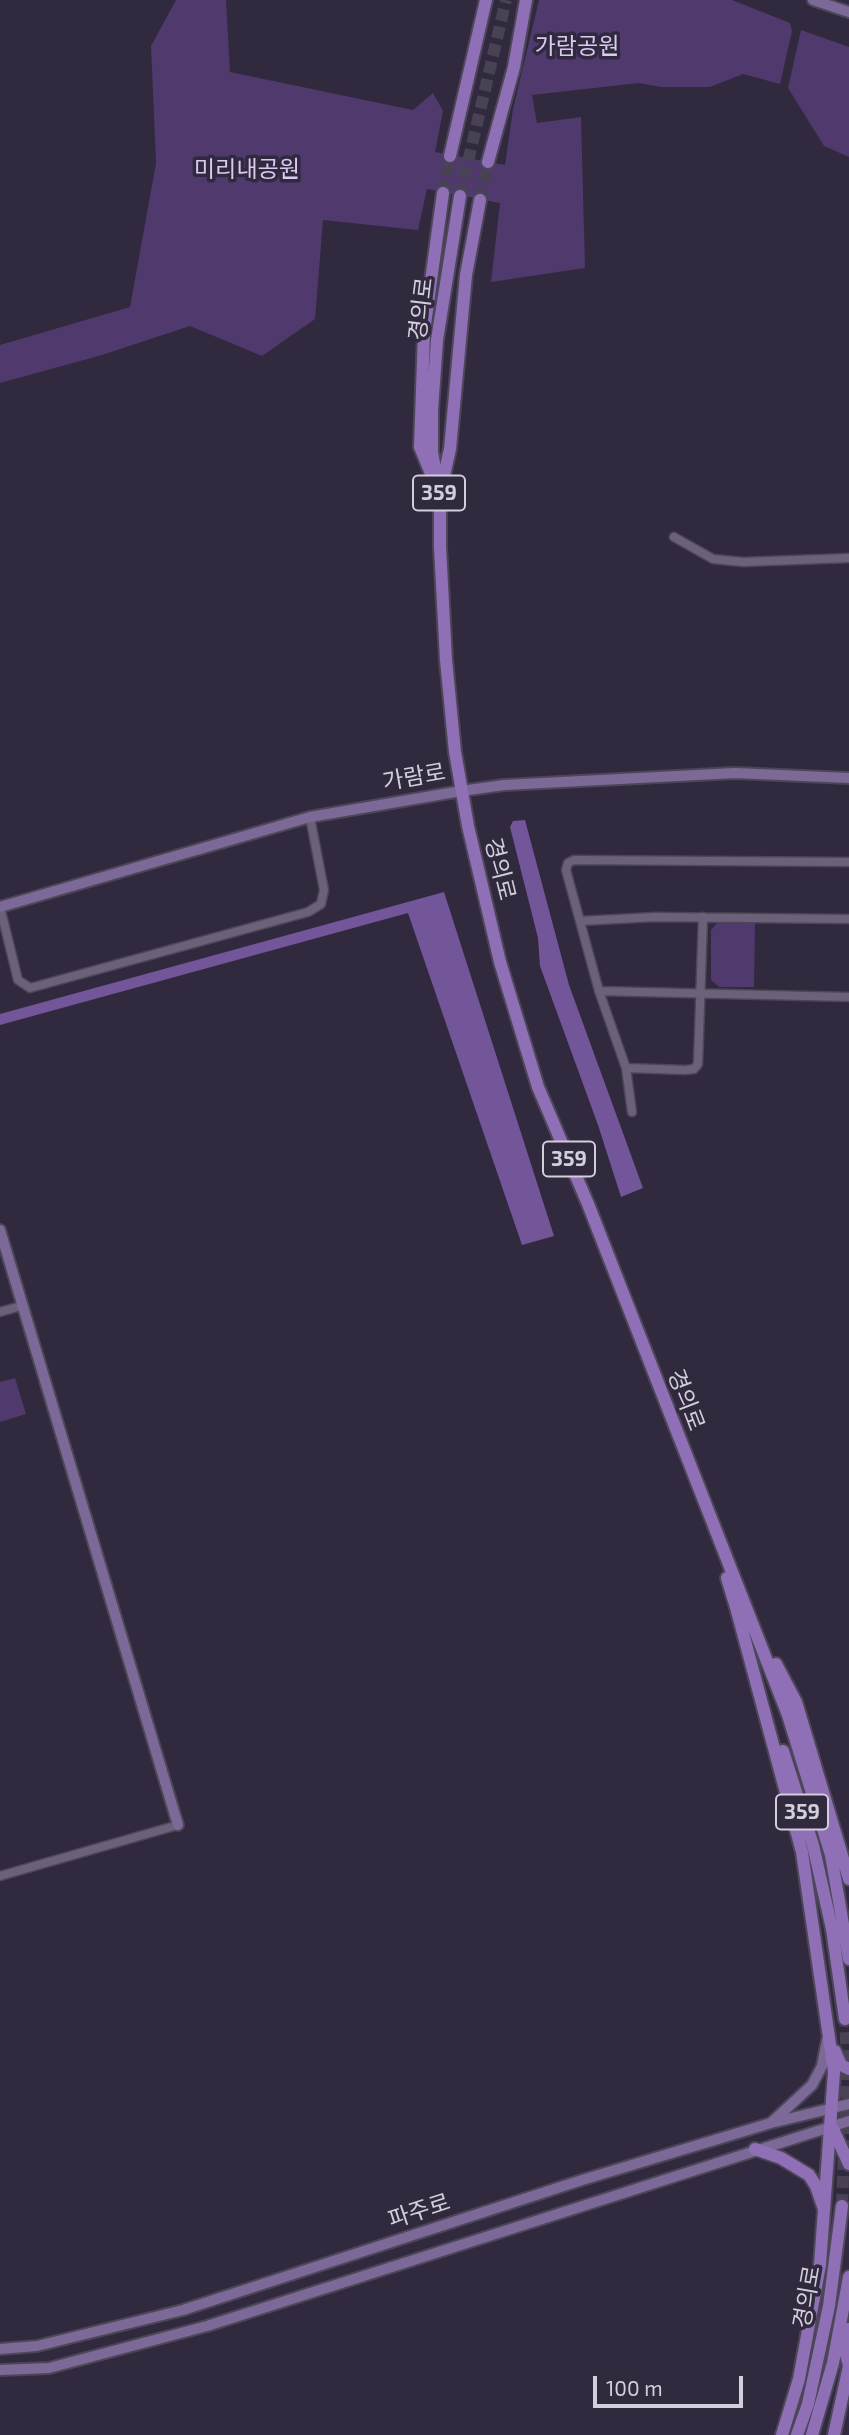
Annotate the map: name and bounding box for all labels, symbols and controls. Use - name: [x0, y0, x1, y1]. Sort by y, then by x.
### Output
- park label: 가람공원: [535, 32, 619, 60]
- park label: 미리내공원: [194, 155, 300, 183]
- street label: 경의로: [403, 276, 439, 342]
- road number: 359: [413, 476, 465, 510]
- street label: 가람로: [380, 758, 448, 796]
- street label: 경의로: [479, 835, 521, 903]
- road number: 359: [543, 1142, 595, 1176]
- street label: 경의로: [662, 1365, 710, 1435]
- road number: 359: [776, 1794, 828, 1829]
- street label: 파주로: [385, 2188, 453, 2234]
- street label: 경의로: [788, 2263, 826, 2331]
- scale bar: [597, 2362, 748, 2406]
- text: 100 m: [606, 2375, 663, 2400]

